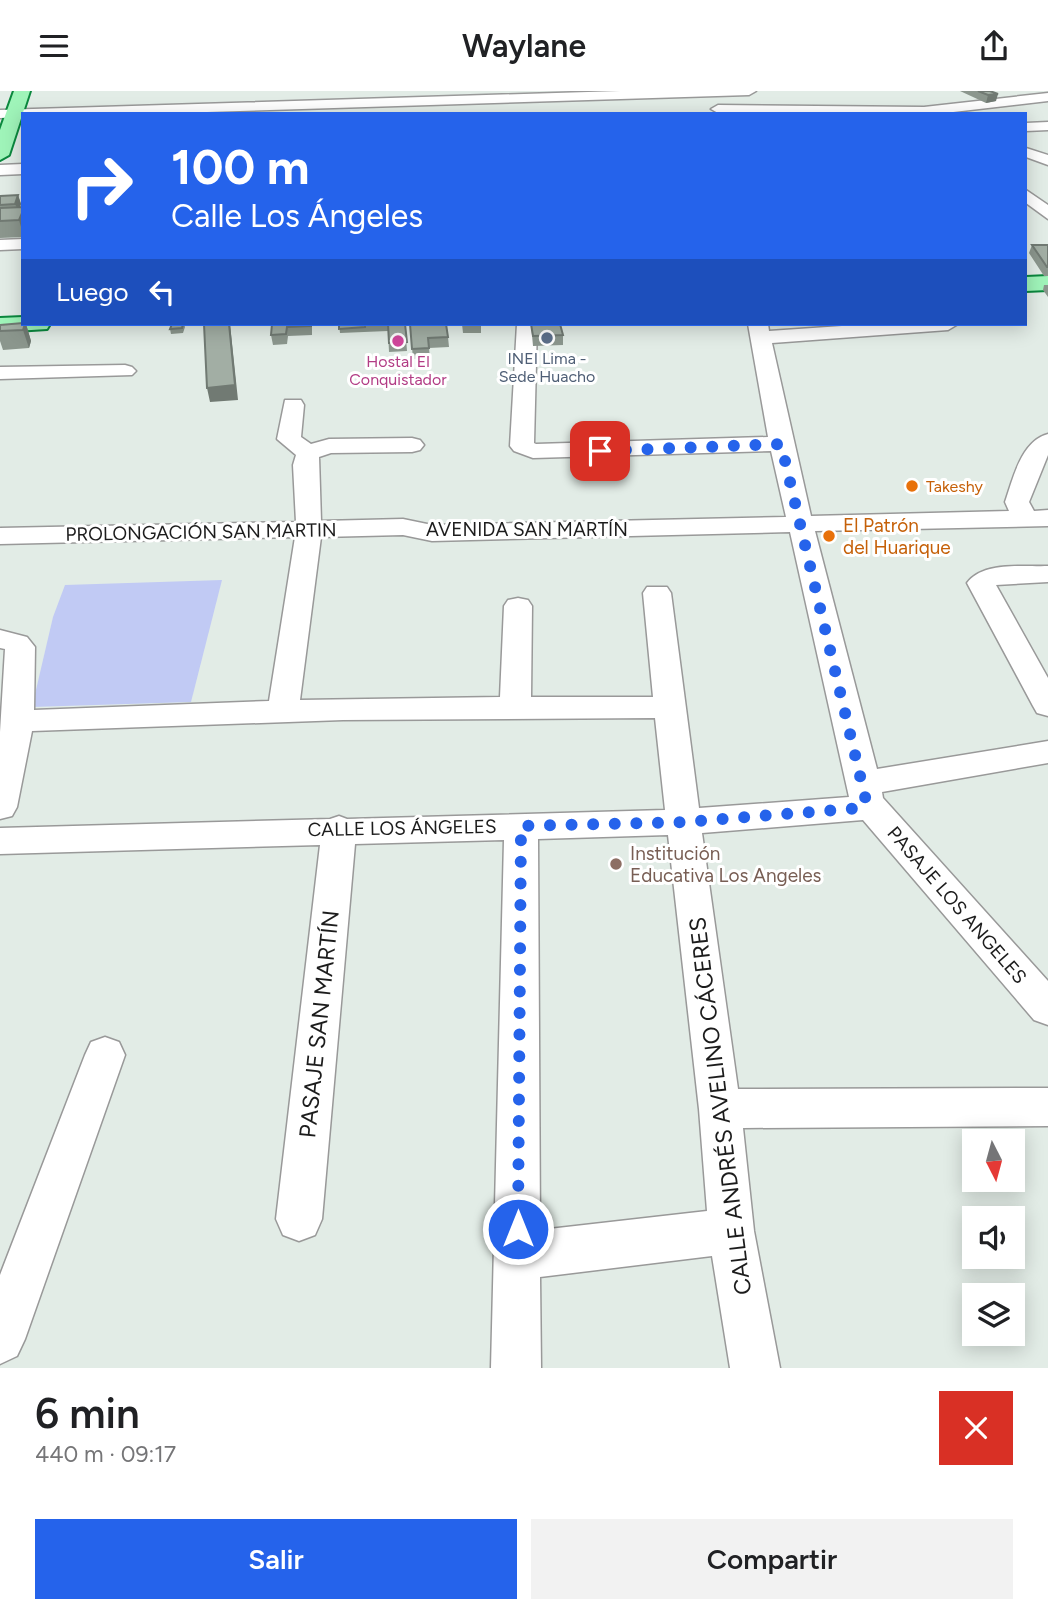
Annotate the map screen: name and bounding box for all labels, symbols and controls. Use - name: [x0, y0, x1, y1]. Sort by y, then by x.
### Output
- icon: menu: [35, 27, 73, 65]
- text: Waylane: [462, 27, 586, 65]
- icon: share: [975, 27, 1013, 65]
- text: 100 m: [171, 137, 310, 196]
- icon: right: [56, 140, 147, 231]
- text: Calle Los Ángeles: [171, 197, 423, 235]
- icon: left: [143, 273, 181, 311]
- text: Luego: [56, 276, 129, 308]
- marker: INEI Lima - Sede Huacho: [539, 330, 555, 346]
- marker: Hostal El Conquistador: [390, 333, 406, 349]
- place label: INEI Lima - Sede Huacho: [499, 349, 595, 386]
- place label: Hostal El Conquistador: [349, 352, 447, 389]
- pin: [570, 421, 630, 481]
- icon: arrive: [581, 432, 619, 470]
- place label: Takeshy: [926, 477, 984, 496]
- marker: Takeshy: [904, 478, 920, 494]
- place label: El Patrón del Huarique: [843, 514, 951, 559]
- street label: PROLONGACIÓN SAN MARTIN: [65, 518, 337, 546]
- street label: AVENIDA SAN MARTÍN: [426, 518, 628, 541]
- marker: El Patrón del Huarique: [821, 528, 837, 544]
- street label: CALLE LOS ÁNGELES: [307, 815, 497, 841]
- street label: PASAJE LOS ANGELES: [882, 822, 1032, 988]
- place label: Institución Educativa Los Angeles: [630, 842, 822, 887]
- marker: Institución Educativa Los Angeles: [608, 856, 624, 872]
- street label: PASAJE SAN MARTÍN: [293, 909, 345, 1139]
- street label: CALLE ANDRÉS AVELINO CÁCERES: [683, 915, 757, 1297]
- north arrow: [962, 1129, 1026, 1192]
- map controls: [962, 1129, 1025, 1346]
- position arrow: [481, 1192, 555, 1266]
- button: sound: [962, 1206, 1025, 1269]
- button: layers: [962, 1283, 1025, 1346]
- text: 6 min: [35, 1388, 140, 1439]
- button: close: [939, 1391, 1013, 1465]
- text: 440 m · 09:17: [35, 1440, 176, 1468]
- button: Salir: [35, 1519, 517, 1599]
- button: Compartir: [531, 1519, 1013, 1599]

